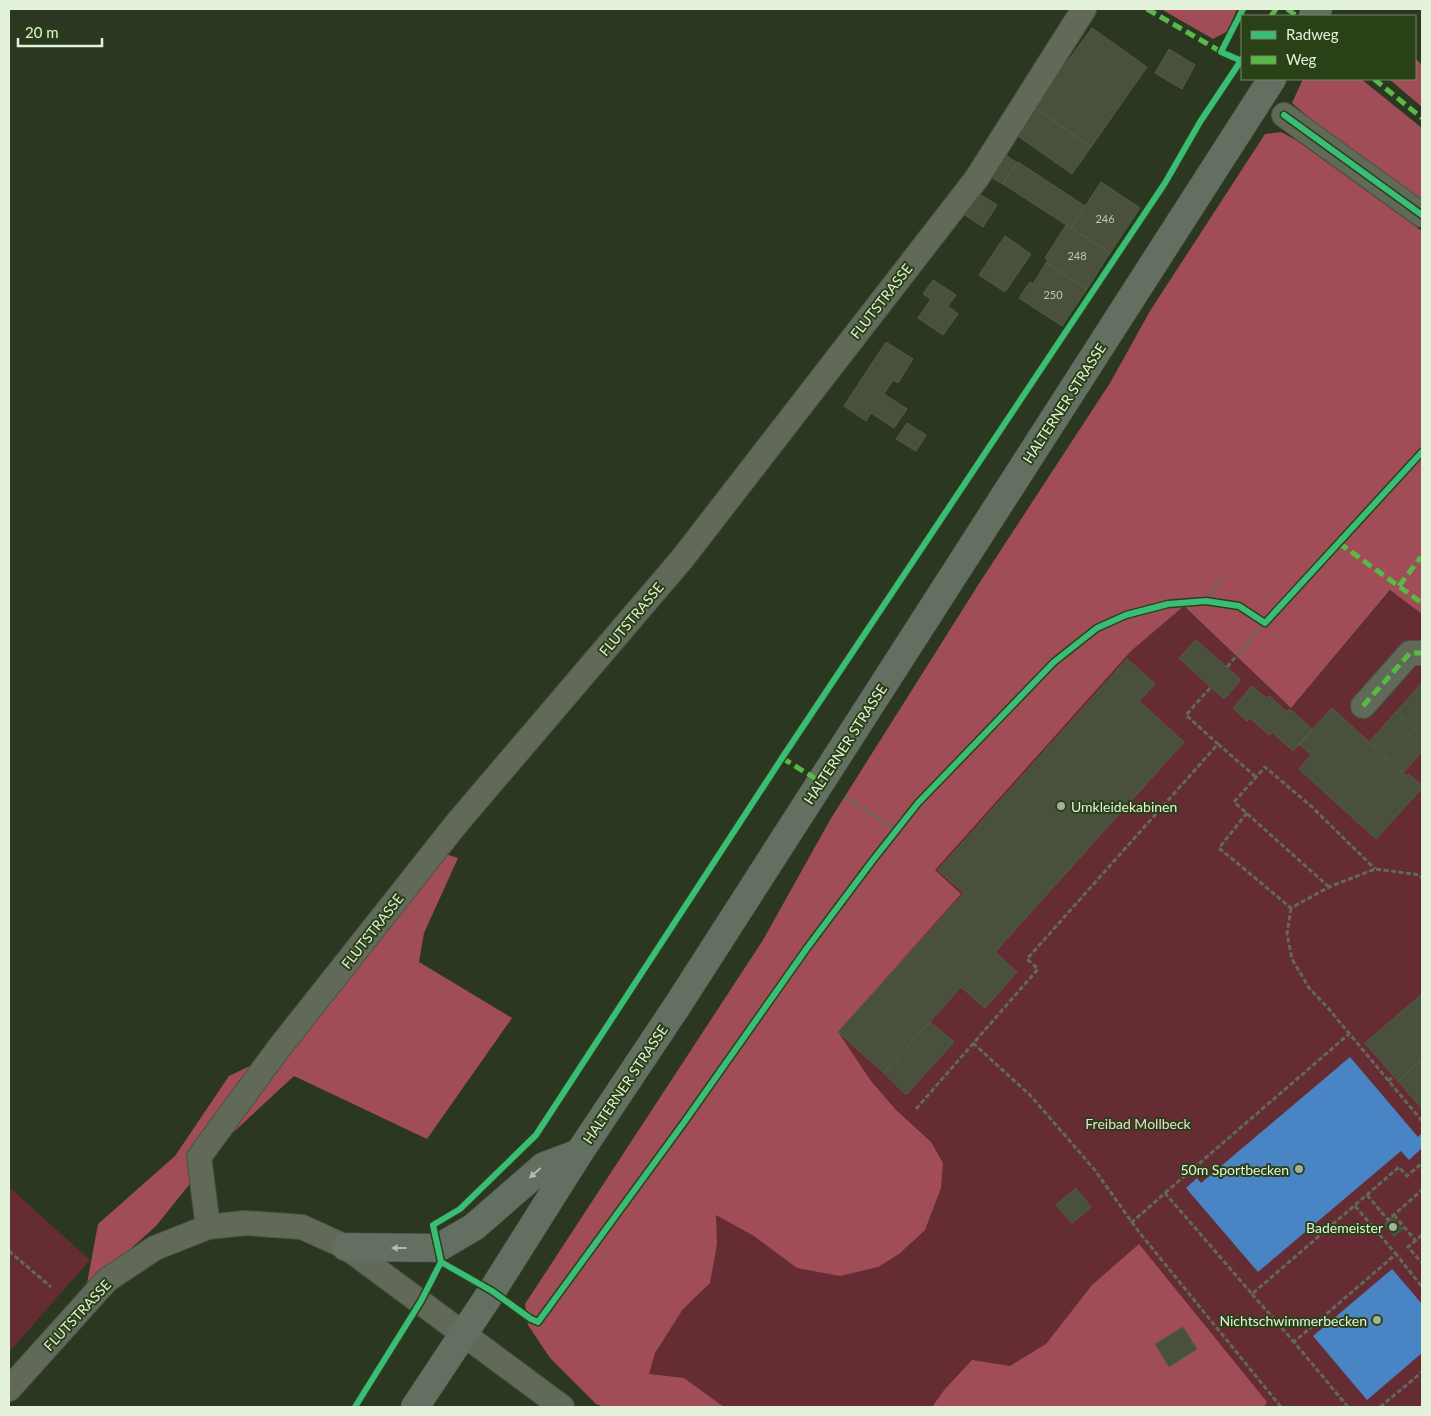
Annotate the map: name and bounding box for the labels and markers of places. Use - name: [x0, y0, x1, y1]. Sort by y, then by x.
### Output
- place label: Umkleidekabinen: [1071, 798, 1177, 815]
- marker: Umkleidekabinen: [1055, 800, 1067, 812]
- place label: 50m Sportbecken: [1180, 1161, 1289, 1178]
- marker: 50m Sportbecken: [1293, 1163, 1305, 1175]
- place label: Bademeister: [1306, 1219, 1383, 1236]
- marker: Bademeister: [1387, 1221, 1399, 1233]
- place label: Nichtschwimmerbecken: [1219, 1312, 1367, 1329]
- marker: Nichtschwimmerbecken: [1371, 1314, 1383, 1326]

